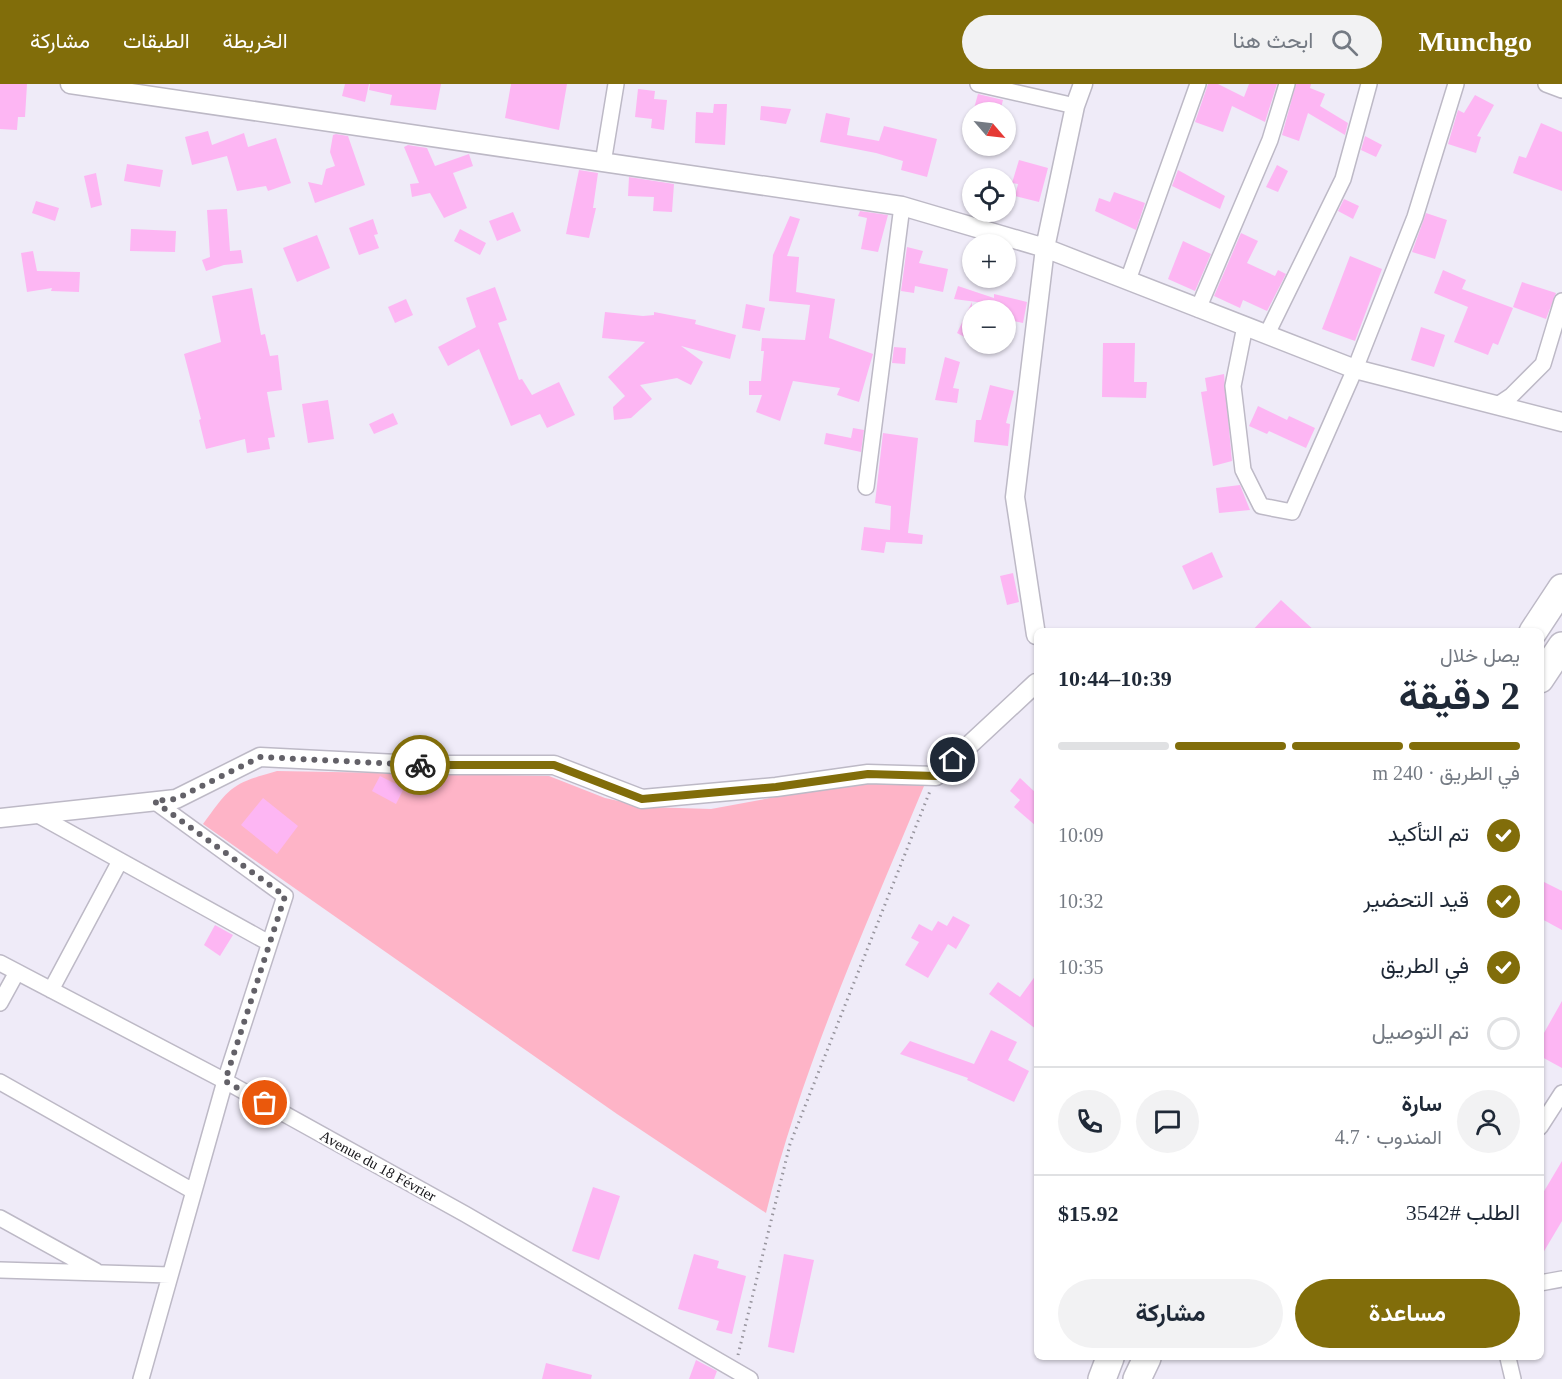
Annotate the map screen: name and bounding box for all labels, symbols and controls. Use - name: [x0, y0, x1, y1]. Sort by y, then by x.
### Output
- search box: [962, 15, 1382, 69]
- icon: search: [1328, 26, 1361, 59]
- text: Munchgo: [1418, 26, 1532, 57]
- text: ابحث هنا: [1232, 28, 1313, 53]
- text: مشاركة: [30, 29, 90, 53]
- text: الطبقات: [123, 29, 190, 53]
- text: الخريطة: [223, 29, 288, 53]
- north arrow: [962, 102, 1016, 156]
- map controls: [962, 102, 1016, 354]
- button: locate: [962, 168, 1016, 222]
- button: +: [962, 234, 1016, 288]
- button: −: [962, 300, 1016, 354]
- text: يصل خلال: [1440, 644, 1520, 666]
- text: 10:39–10:44: [1058, 666, 1172, 691]
- text: 2 دقيقة: [1399, 674, 1520, 717]
- pin: [927, 734, 978, 785]
- courier: [390, 735, 450, 795]
- icon: home: [936, 743, 969, 776]
- icon: bike: [404, 749, 437, 782]
- text: في الطريق · 240 m: [1372, 762, 1520, 784]
- icon: check: [1487, 819, 1520, 852]
- text: تم التأكيد: [1388, 821, 1469, 846]
- text: 10:09: [1058, 824, 1104, 846]
- icon: check: [1487, 885, 1520, 918]
- text: قيد التحضير: [1363, 887, 1469, 912]
- text: 10:32: [1058, 890, 1104, 912]
- icon: check: [1487, 951, 1520, 984]
- text: في الطريق: [1381, 953, 1469, 978]
- text: 10:35: [1058, 956, 1104, 978]
- text: تم التوصيل: [1372, 1019, 1469, 1044]
- pin: [239, 1077, 290, 1128]
- icon: bag: [248, 1086, 281, 1119]
- button: phone: [1058, 1090, 1121, 1153]
- button: chat: [1136, 1090, 1199, 1153]
- button: person: [1457, 1090, 1520, 1153]
- text: سارة: [1401, 1091, 1442, 1116]
- text: المندوب · 4.7: [1335, 1126, 1442, 1148]
- street label: Avenue du 18 Février: [317, 1127, 439, 1205]
- text: الطلب #3542: [1406, 1200, 1520, 1225]
- text: $15.92: [1058, 1201, 1119, 1226]
- button: مشاركة: [1058, 1279, 1283, 1348]
- button: مساعدة: [1295, 1279, 1520, 1348]

